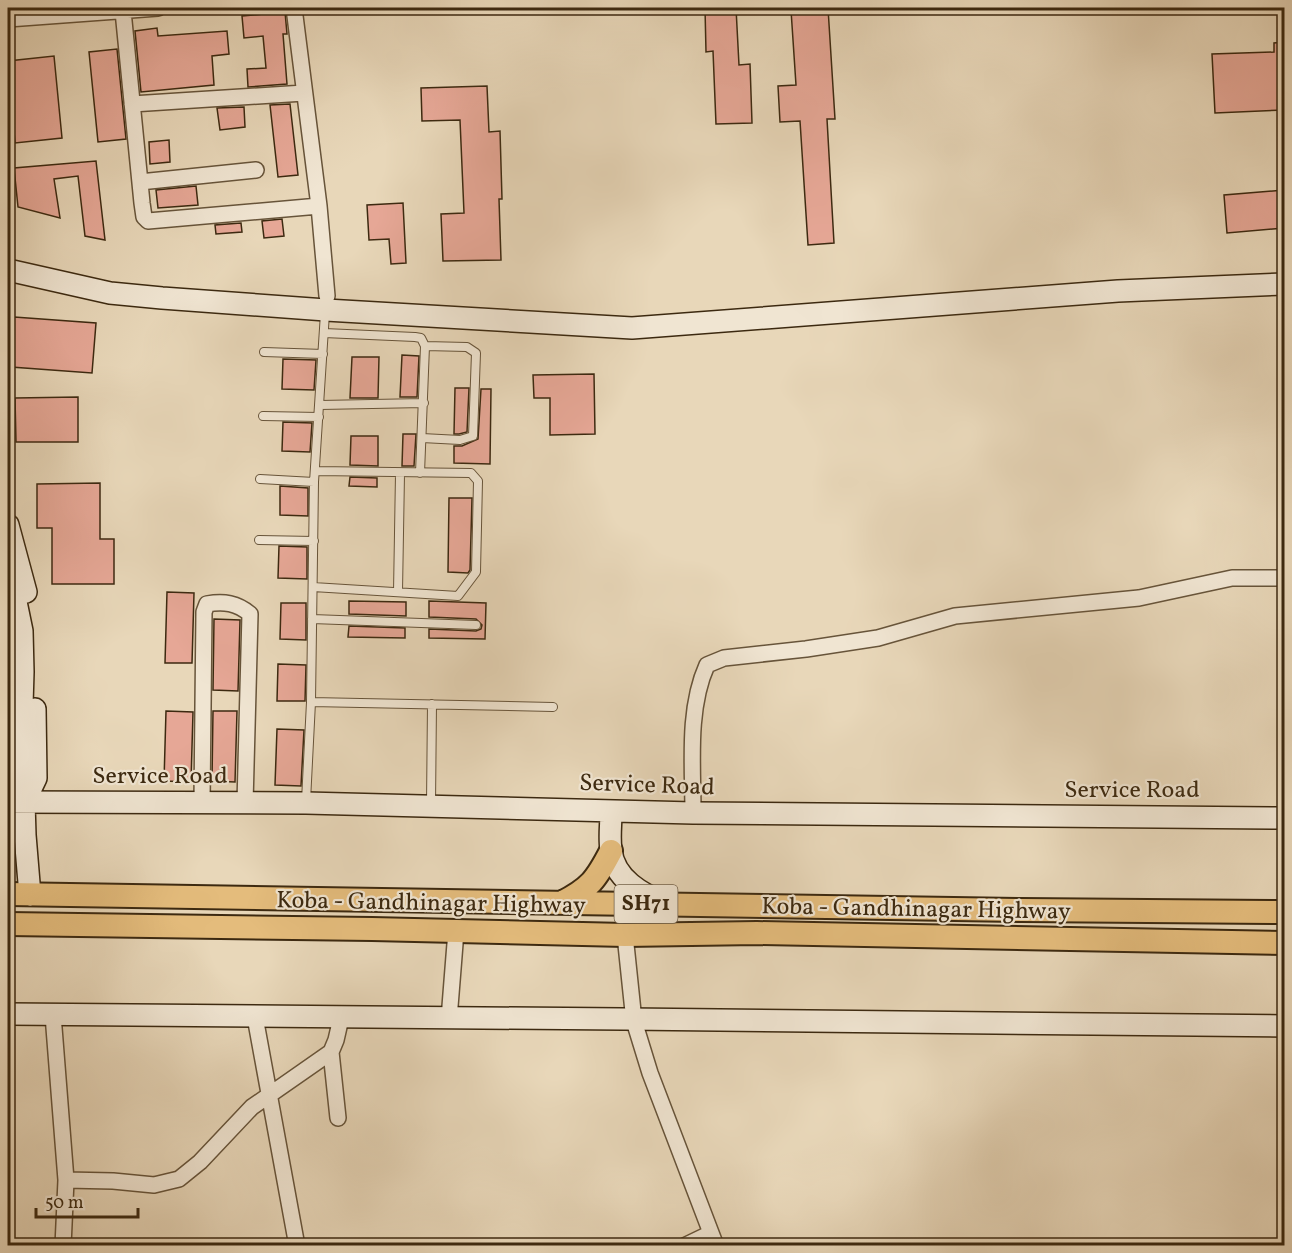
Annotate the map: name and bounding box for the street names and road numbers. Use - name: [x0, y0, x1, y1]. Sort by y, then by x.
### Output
- street label: Service Road: [92, 760, 228, 794]
- street label: Service Road: [579, 767, 715, 805]
- street label: Service Road: [1064, 774, 1200, 808]
- street label: Koba - Gandhinagar Highway: [276, 884, 586, 924]
- road number: SH71: [614, 885, 678, 923]
- street label: Koba - Gandhinagar Highway: [761, 890, 1071, 930]

